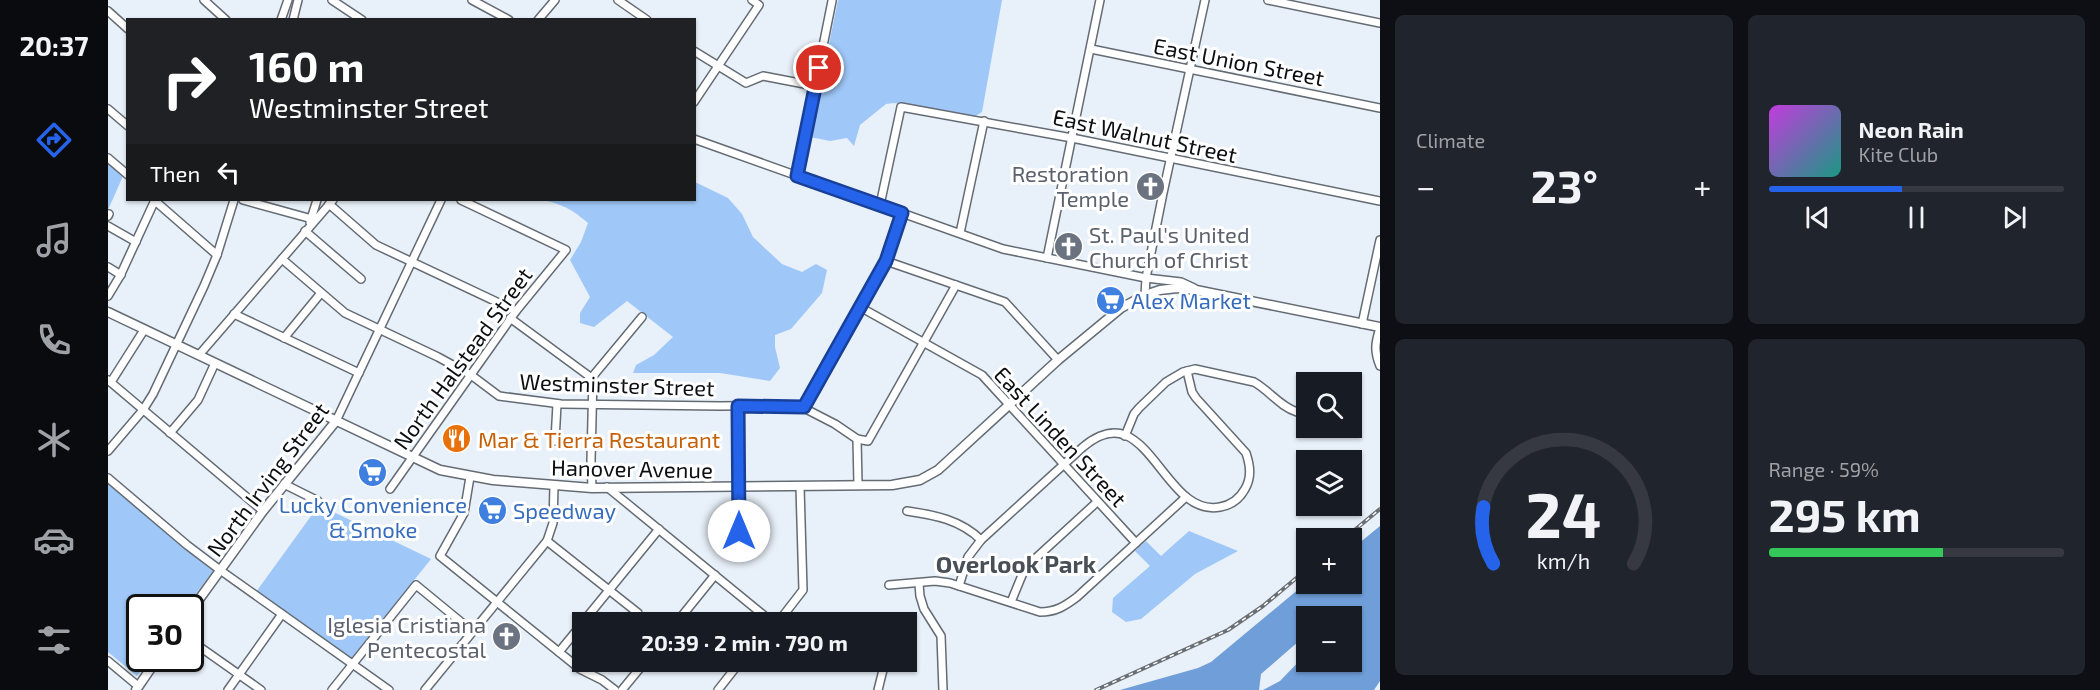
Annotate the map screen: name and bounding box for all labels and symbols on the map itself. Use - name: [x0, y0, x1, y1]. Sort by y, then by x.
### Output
- street label: East Union Street: [1152, 32, 1326, 90]
- pin: [793, 42, 844, 93]
- street label: East Walnut Street: [1051, 103, 1239, 167]
- place label: Restoration Temple: [1012, 160, 1129, 211]
- church icon: Restoration Temple: [1134, 170, 1166, 202]
- place label: St. Paul's United Church of Christ: [1089, 221, 1250, 272]
- church icon: St. Paul's United Church of Christ: [1052, 231, 1084, 263]
- street label: North Halstead Street: [387, 262, 537, 454]
- supermarket icon: Alex Market: [1094, 284, 1126, 316]
- place label: Alex Market: [1131, 287, 1251, 313]
- street label: East Linden Street: [990, 361, 1132, 511]
- street label: Westminster Street: [519, 368, 715, 400]
- street label: North Irving Street: [201, 397, 333, 561]
- restaurant icon: Mar & Tierra Restaurant: [441, 423, 473, 455]
- place label: Mar & Tierra Restaurant: [478, 426, 720, 452]
- street label: Hanover Avenue: [551, 454, 713, 482]
- supermarket icon: Lucky Convenience & Smoke: [357, 456, 389, 488]
- place label: Lucky Convenience & Smoke: [279, 491, 467, 542]
- supermarket icon: Speedway: [476, 494, 508, 526]
- place label: Speedway: [513, 497, 616, 523]
- position arrow: [707, 499, 771, 563]
- district label: Overlook Park: [936, 549, 1097, 578]
- speed limit sign: 30: [126, 594, 204, 672]
- place label: Iglesia Cristiana Pentecostal: [327, 611, 486, 662]
- church icon: Iglesia Cristiana Pentecostal: [491, 621, 523, 653]

